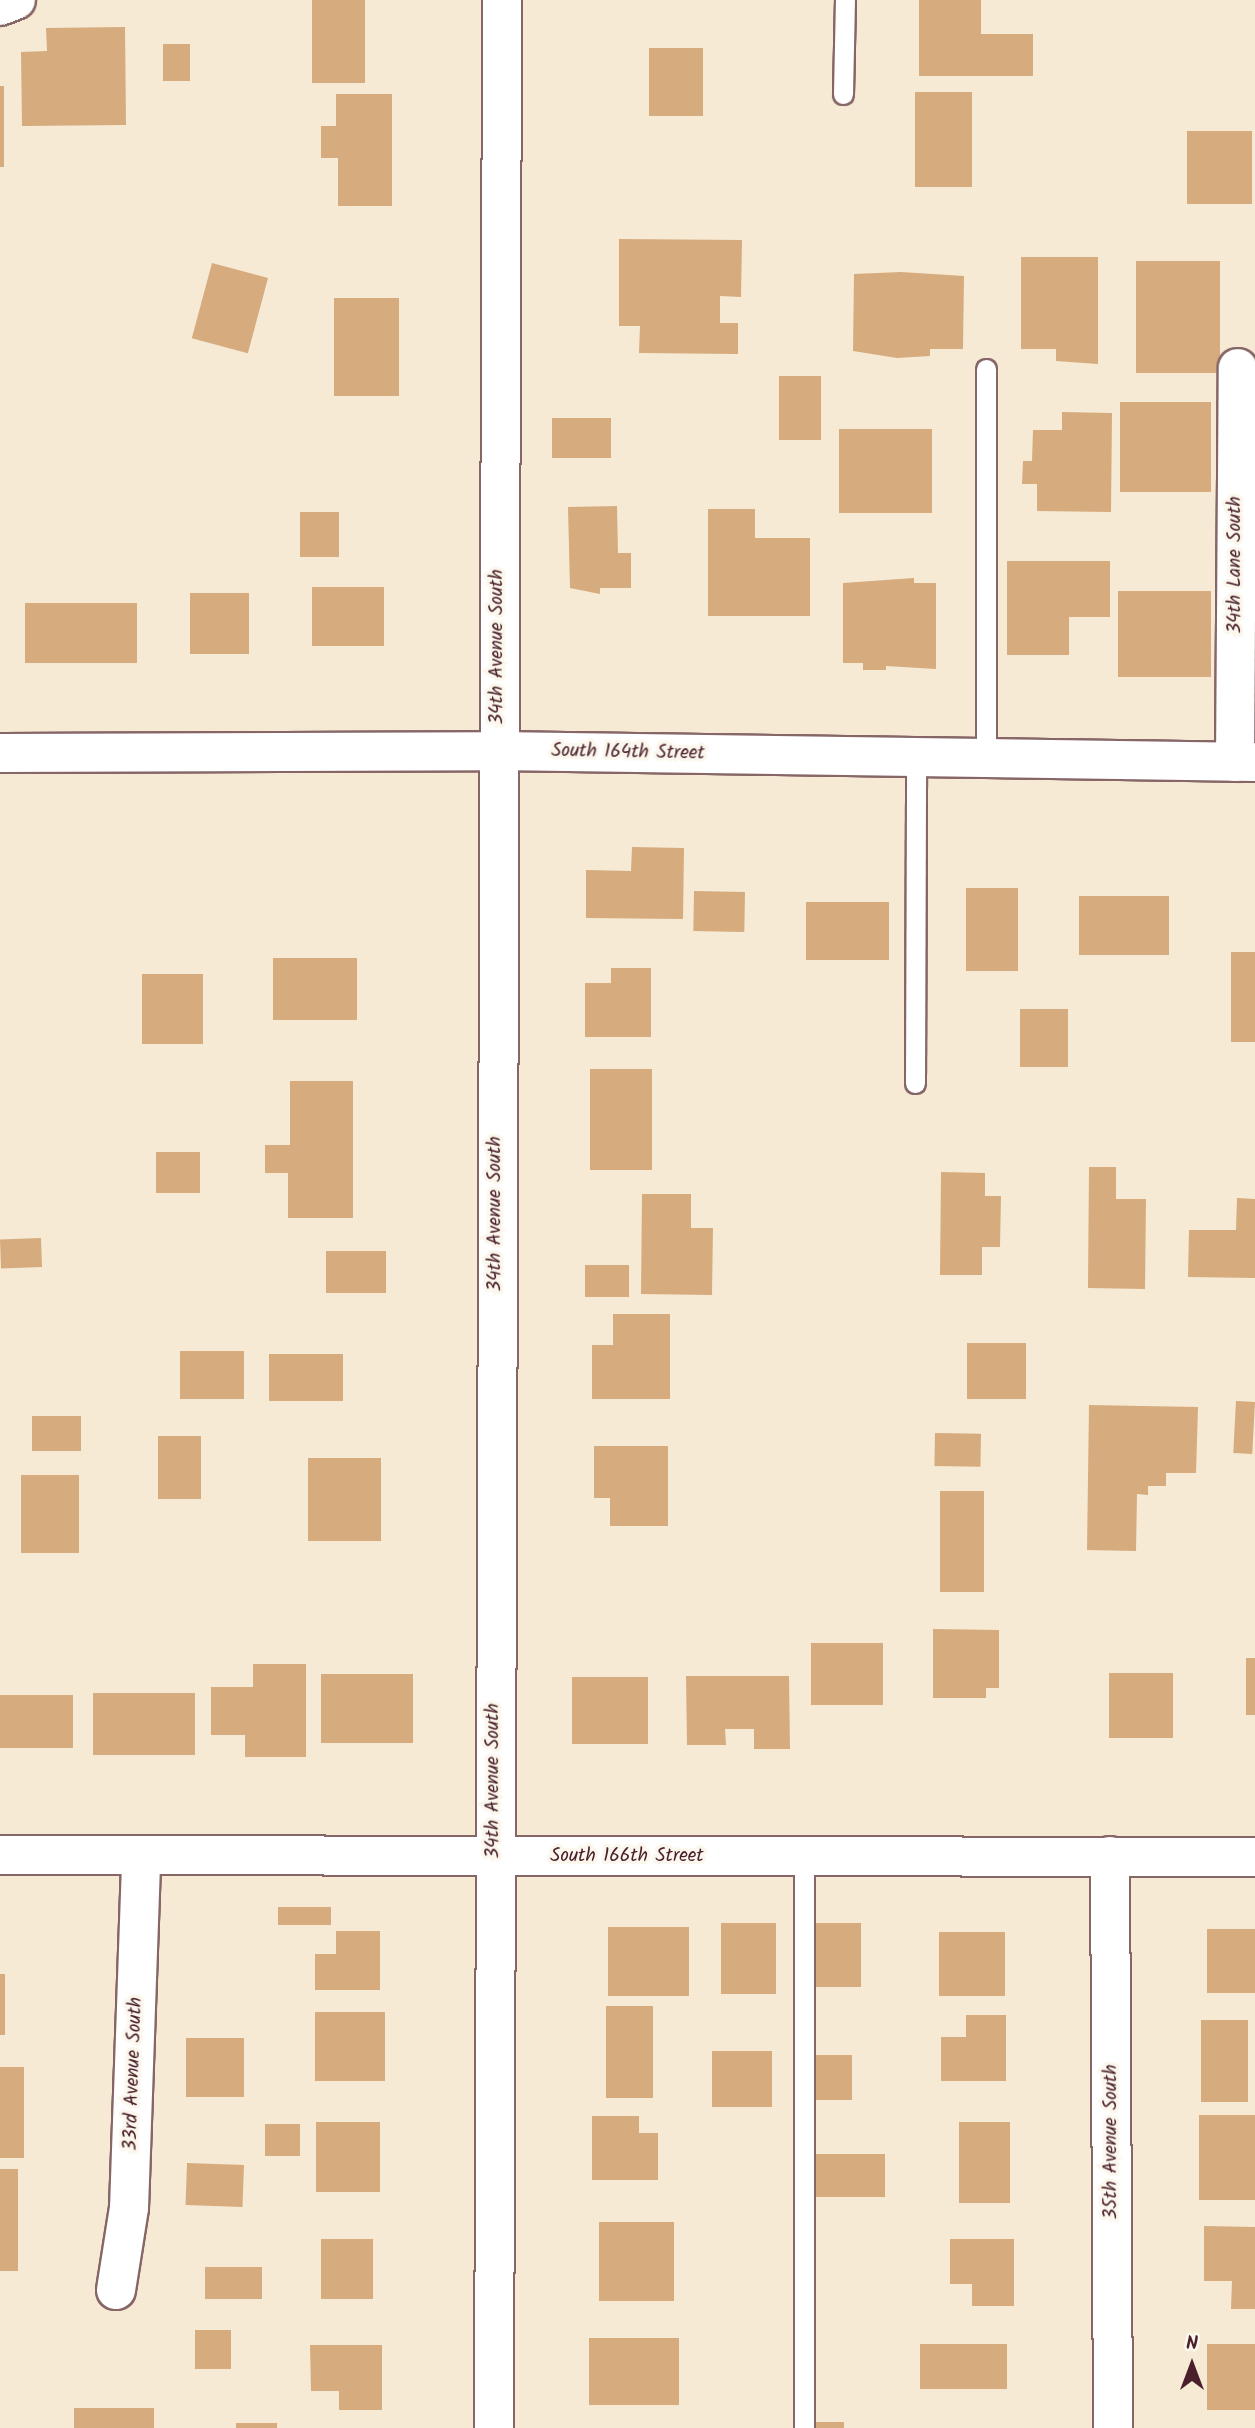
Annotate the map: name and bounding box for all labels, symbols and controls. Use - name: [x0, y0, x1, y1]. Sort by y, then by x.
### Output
- street label: 34th Lane South: [1225, 496, 1247, 634]
- street label: 34th Avenue South: [487, 569, 509, 725]
- street label: South 164th Street: [551, 740, 705, 766]
- street label: 34th Avenue South: [485, 1136, 507, 1292]
- street label: 34th Avenue South: [483, 1703, 505, 1859]
- street label: South 166th Street: [550, 1846, 704, 1868]
- street label: 33rd Avenue South: [120, 1997, 148, 2151]
- street label: 35th Avenue South: [1101, 2064, 1123, 2220]
- text: N: [1186, 2329, 1198, 2359]
- north arrow: [1157, 2330, 1227, 2400]

